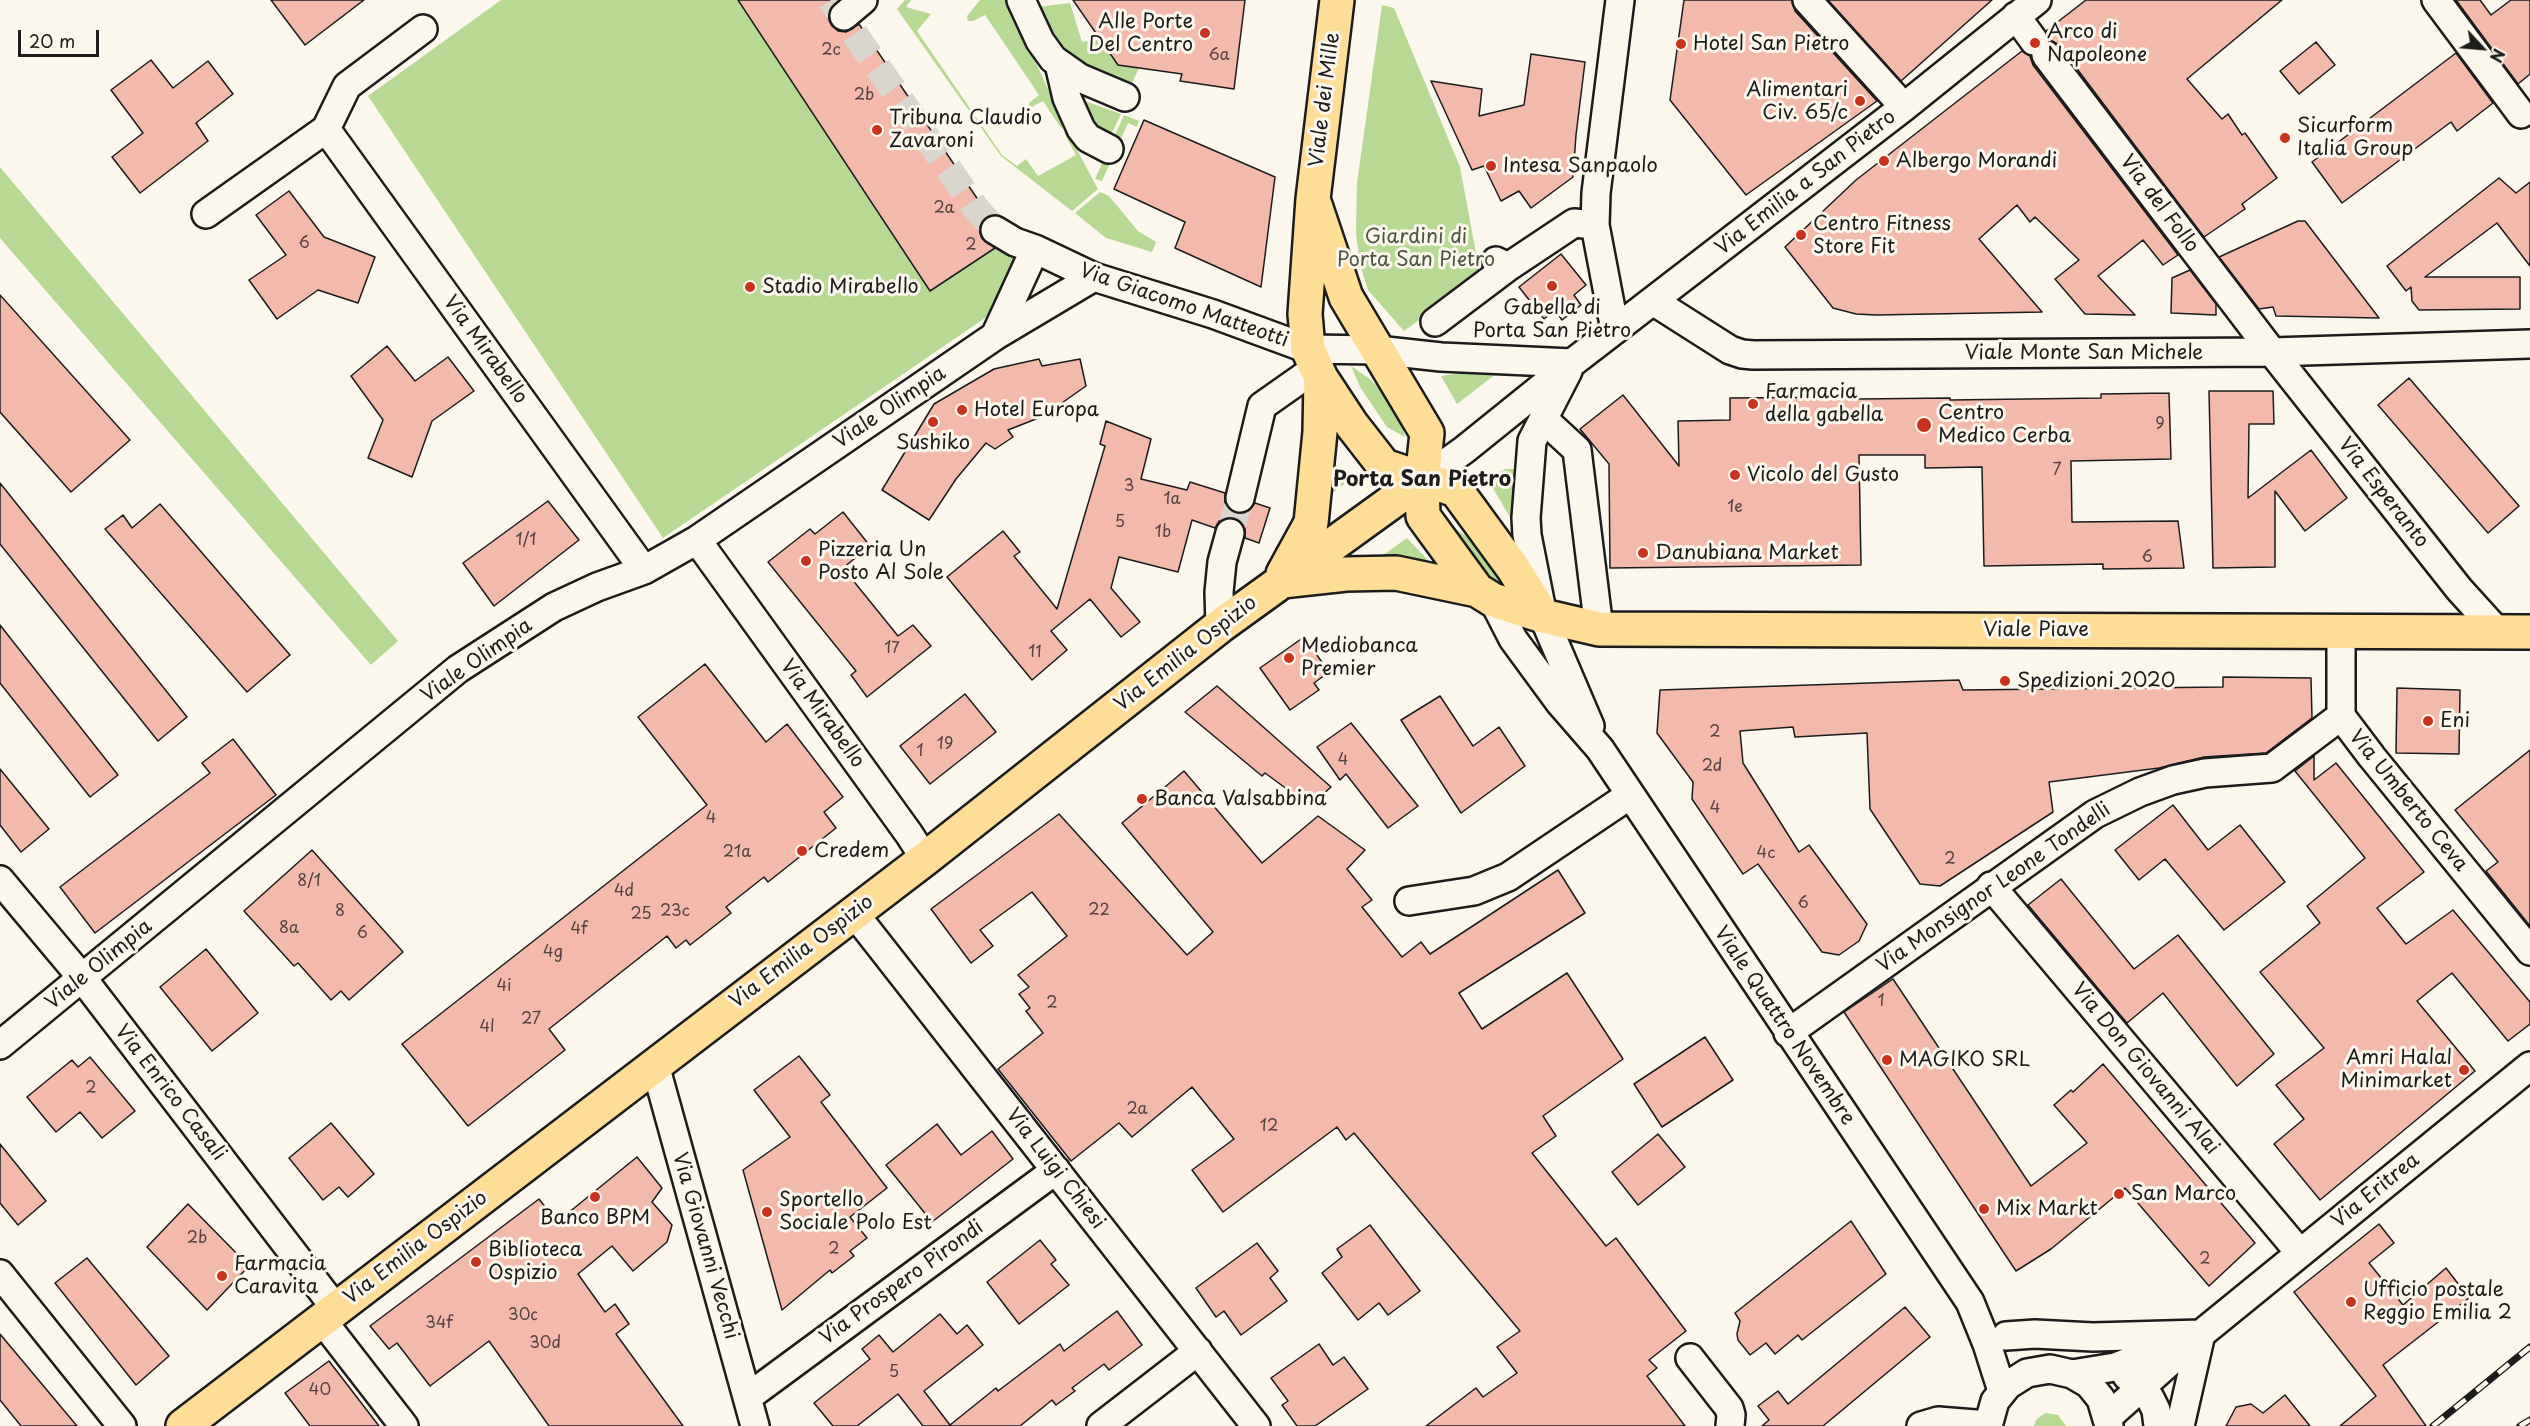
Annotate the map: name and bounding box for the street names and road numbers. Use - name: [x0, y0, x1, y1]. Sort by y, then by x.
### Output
- street label: Viale dei Mille: [1305, 31, 1345, 169]
- street label: Via Emilia a San Pietro: [1711, 105, 1901, 261]
- street label: Via del Follo: [2115, 150, 2203, 258]
- street label: Via Giacomo Matteotti: [1076, 259, 1292, 353]
- street label: Via Mirabello: [438, 291, 532, 409]
- street label: Viale Monte San Michele: [1965, 341, 2203, 365]
- street label: Viale Olimpia: [829, 362, 951, 454]
- street label: Via Esperanto: [2333, 433, 2433, 553]
- street label: Via Emilia Ospizio: [1110, 591, 1262, 717]
- street label: Viale Olimpia: [417, 614, 537, 708]
- street label: Viale Piave: [1983, 618, 2089, 642]
- street label: Via Mirabello: [775, 655, 869, 773]
- street label: Via Umberto Ceva: [2344, 725, 2472, 877]
- street label: Via Monsignor Leone Tondelli: [1873, 798, 2115, 978]
- street label: Via Emilia Ospizio: [725, 890, 879, 1014]
- street label: Viale Olimpia: [41, 915, 157, 1015]
- street label: Viale Quattro Novembre: [1708, 922, 1860, 1130]
- street label: Via Don Giovanni Alai: [2066, 978, 2224, 1160]
- street label: Via Enrico Casali: [109, 1020, 231, 1166]
- street label: Via Luigi Chiesi: [1000, 1104, 1110, 1234]
- street label: Via Eritrea: [2328, 1149, 2424, 1233]
- street label: Via Giovanni Vecchi: [667, 1150, 743, 1342]
- street label: Via Emilia Ospizio: [339, 1186, 493, 1310]
- street label: Via Prospero Pirondi: [816, 1216, 988, 1350]

